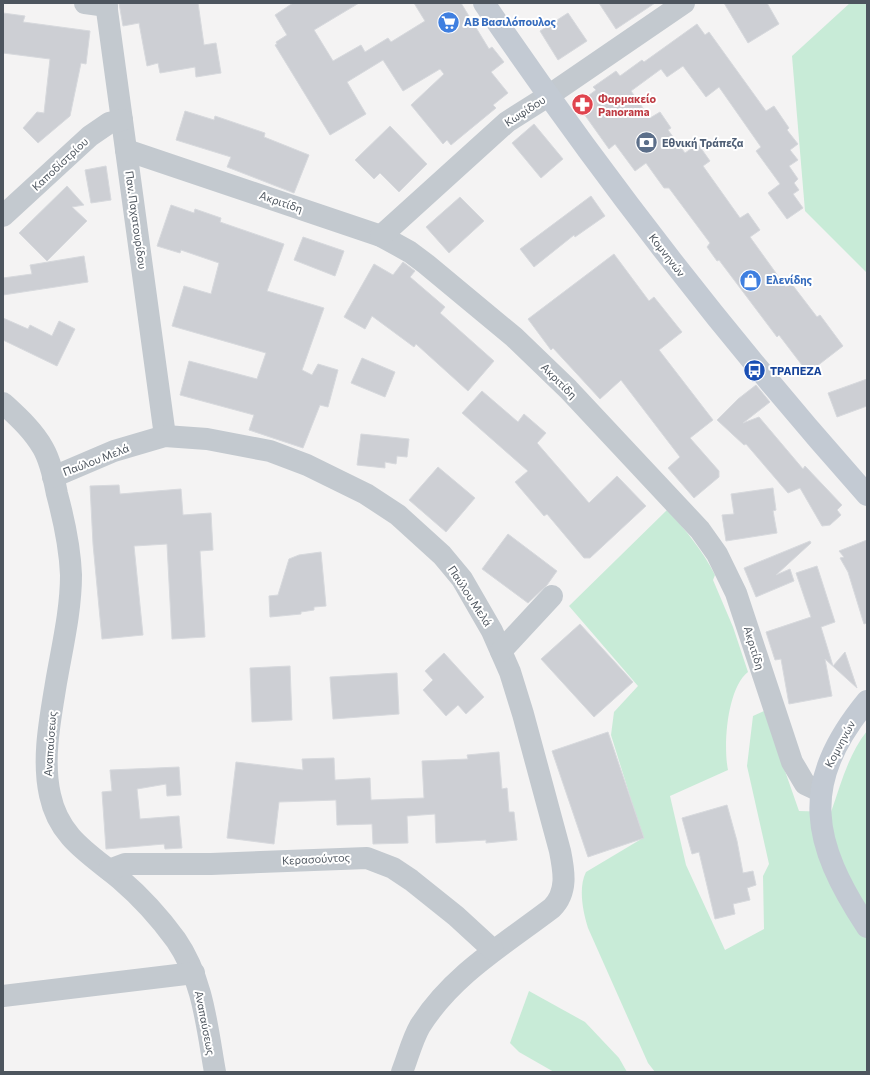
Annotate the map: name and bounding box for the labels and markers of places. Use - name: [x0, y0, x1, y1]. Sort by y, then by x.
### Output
- supermarket icon: ΑΒ Βασιλόπουλος: [436, 9, 462, 35]
- place label: ΑΒ Βασιλόπουλος: [464, 15, 556, 28]
- pharmacy icon: Φαρμακείο Panorama: [569, 92, 595, 118]
- place label: Φαρμακείο Panorama: [598, 92, 656, 118]
- bank icon: Εθνική Τράπεζα: [633, 130, 659, 156]
- place label: Εθνική Τράπεζα: [662, 136, 744, 149]
- shop icon: Ελενίδης: [738, 267, 764, 293]
- place label: Ελενίδης: [766, 273, 812, 286]
- bus stop icon: ΤΡΑΠΕΖΑ: [741, 358, 767, 384]
- place label: ΤΡΑΠΕΖΑ: [770, 364, 822, 377]

